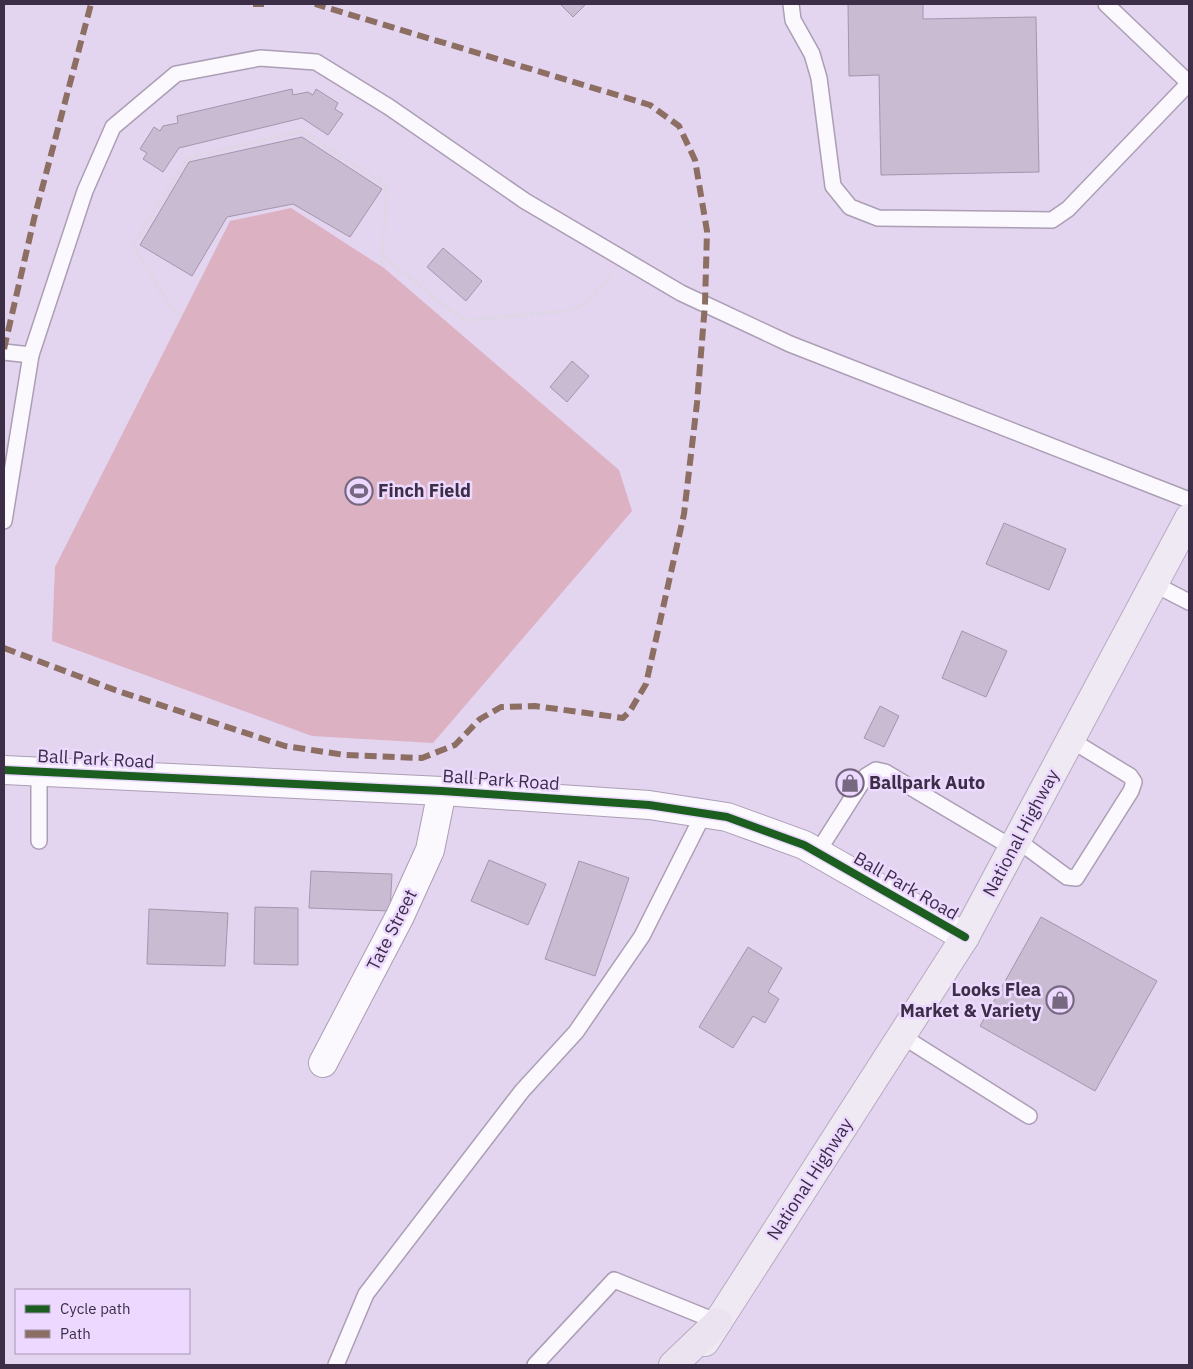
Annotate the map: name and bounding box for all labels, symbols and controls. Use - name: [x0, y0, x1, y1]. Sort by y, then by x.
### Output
- sports icon: Finch Field: [344, 476, 374, 506]
- place label: Finch Field: [378, 479, 471, 502]
- street label: Ball Park Road: [37, 744, 155, 773]
- street label: Ball Park Road: [442, 764, 560, 795]
- street label: National Highway: [977, 765, 1064, 901]
- shop icon: Ballpark Auto: [835, 768, 865, 798]
- place label: Ballpark Auto: [869, 771, 985, 794]
- street label: Ball Park Road: [850, 846, 963, 925]
- street label: Tate Street: [361, 885, 422, 974]
- place label: Looks Flea Market & Variety: [900, 978, 1041, 1022]
- shop icon: Looks Flea Market & Variety: [1045, 985, 1075, 1015]
- street label: National Highway: [761, 1113, 858, 1244]
- legend: [15, 1289, 190, 1354]
- text: Cycle path: [60, 1299, 131, 1318]
- text: Path: [60, 1324, 91, 1343]

